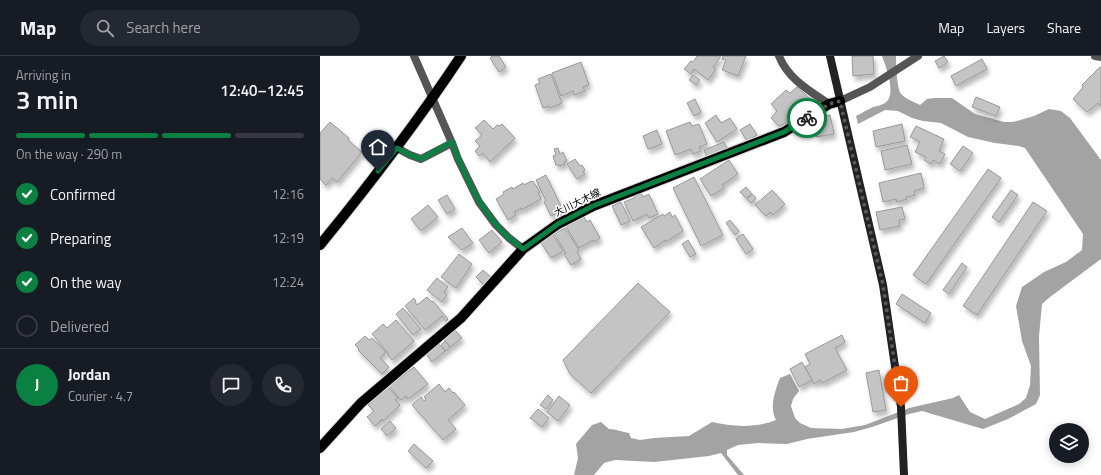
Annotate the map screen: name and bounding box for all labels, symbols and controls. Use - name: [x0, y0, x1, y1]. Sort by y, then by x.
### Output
- search box: [80, 10, 360, 46]
- text: Map: [20, 13, 56, 42]
- text: Search here: [126, 16, 201, 39]
- icon: search: [94, 17, 116, 39]
- text: Map: [938, 17, 964, 38]
- text: Layers: [986, 17, 1025, 38]
- text: Share: [1047, 17, 1081, 38]
- text: Arriving in: [16, 65, 71, 85]
- text: 12:40–12:45: [220, 79, 304, 102]
- text: 3 min: [16, 80, 79, 119]
- courier: [787, 98, 827, 138]
- icon: bike: [796, 107, 818, 129]
- pin: [361, 130, 395, 171]
- icon: home: [367, 136, 389, 158]
- text: On the way · 290 m: [16, 144, 122, 164]
- icon: check: [16, 183, 38, 205]
- text: Confirmed: [50, 183, 115, 206]
- text: 12:16: [272, 184, 304, 204]
- street label: 大川大木線: [551, 185, 603, 220]
- icon: check: [16, 227, 38, 249]
- text: Preparing: [50, 227, 111, 250]
- text: 12:19: [272, 228, 304, 248]
- icon: check: [16, 271, 38, 293]
- text: On the way: [50, 271, 122, 294]
- text: 12:24: [272, 272, 304, 292]
- text: Delivered: [50, 315, 109, 338]
- text: Jordan: [68, 363, 110, 386]
- button: chat: [210, 364, 252, 406]
- button: phone: [262, 364, 304, 406]
- pin: [884, 366, 918, 407]
- icon: bag: [890, 372, 912, 394]
- text: J: [35, 373, 39, 396]
- text: Courier · 4.7: [68, 386, 133, 406]
- map controls: [1049, 423, 1089, 463]
- button: layers: [1049, 423, 1089, 463]

